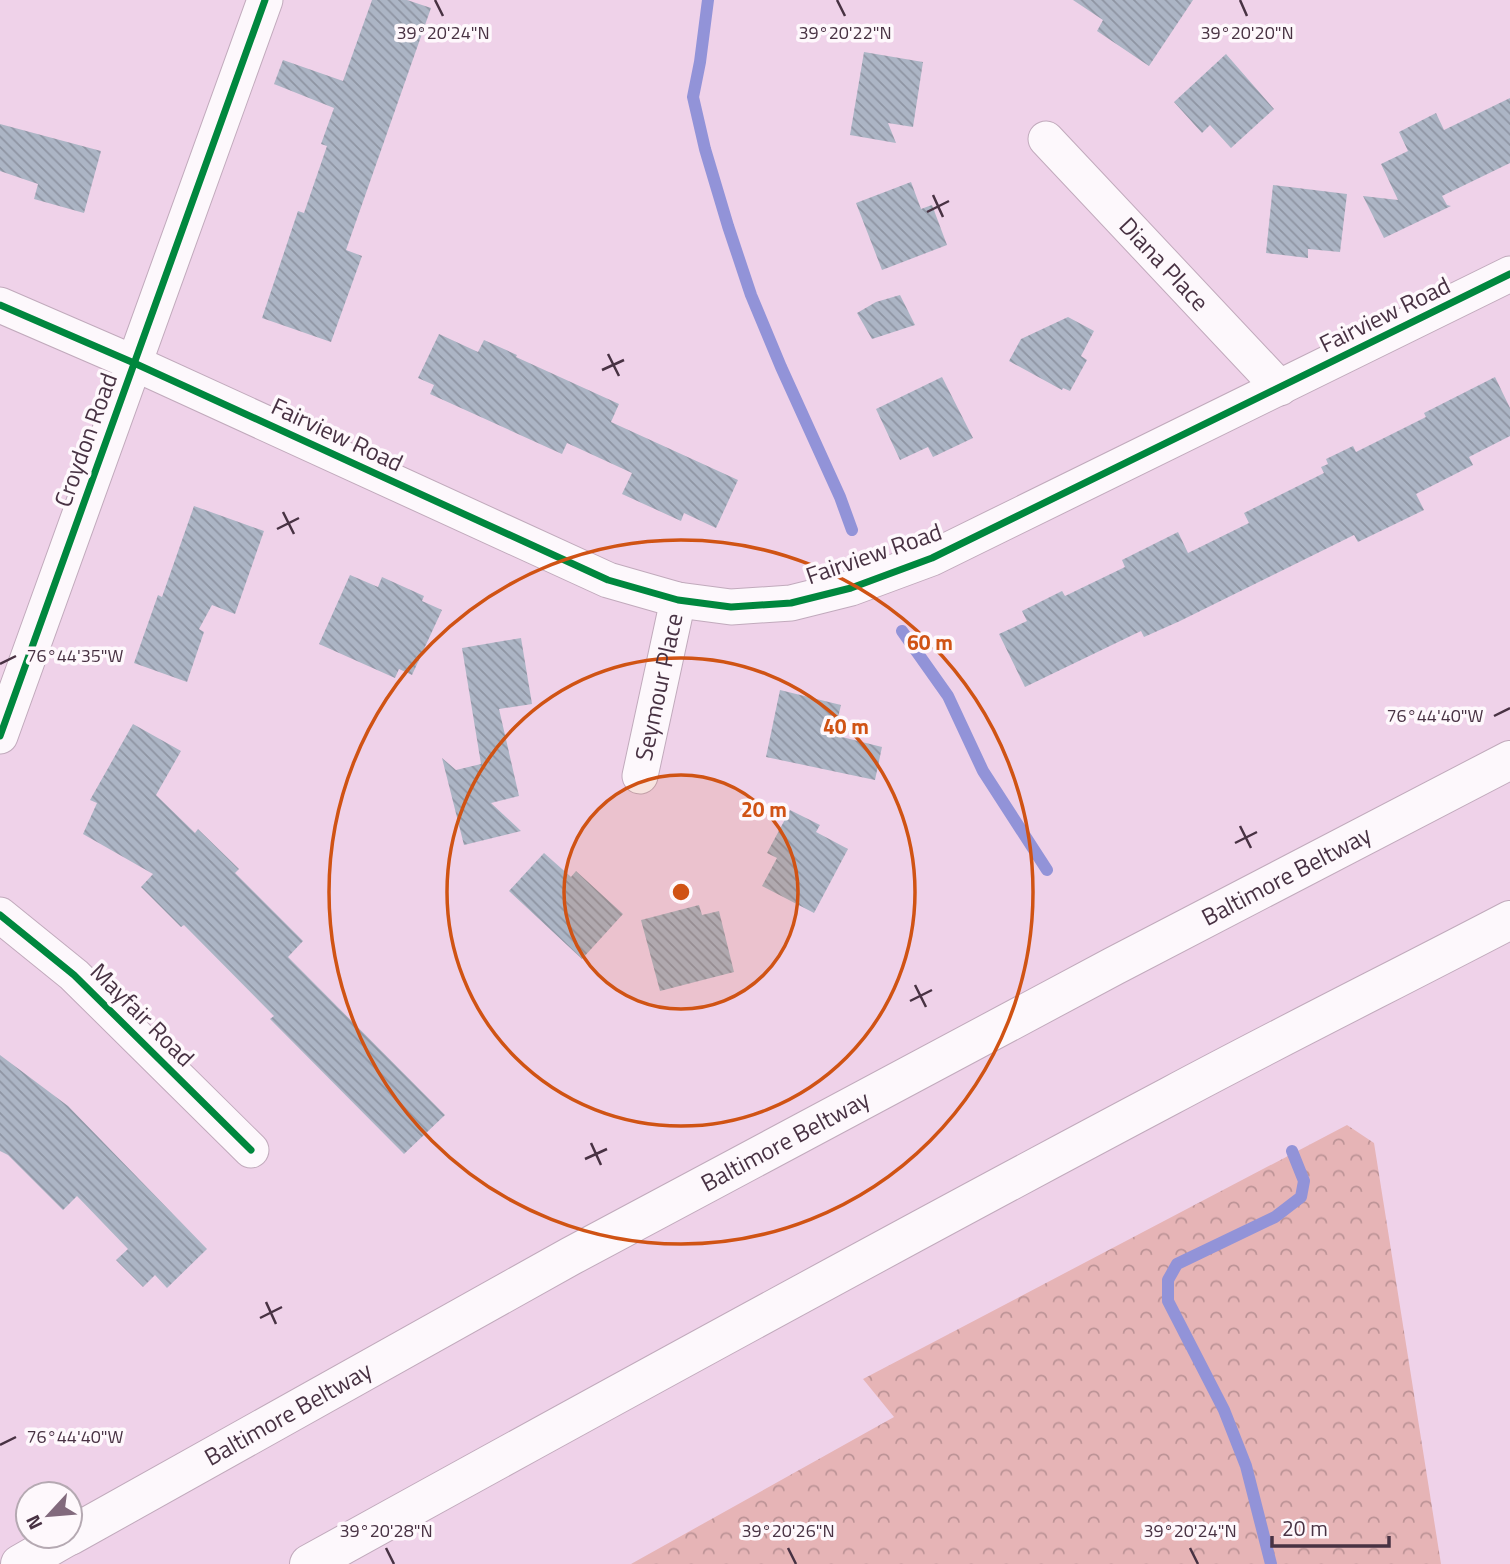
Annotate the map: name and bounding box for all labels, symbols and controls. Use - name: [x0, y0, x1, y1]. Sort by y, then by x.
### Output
- text: 39°20'24"N: [396, 19, 490, 46]
- text: 39°20'22"N: [798, 19, 892, 46]
- text: 39°20'20"N: [1200, 19, 1294, 46]
- street label: Diana Place: [1111, 209, 1218, 319]
- street label: Fairview Road: [1313, 267, 1456, 361]
- street label: Croydon Road: [44, 368, 126, 512]
- street label: Fairview Road: [266, 388, 409, 480]
- street label: Fairview Road: [801, 513, 947, 593]
- street label: Seymour Place: [625, 610, 692, 764]
- text: 60 m: [907, 626, 953, 658]
- text: 76°44'35"W: [27, 642, 124, 669]
- text: 76°44'40"W: [1387, 702, 1484, 729]
- text: 40 m: [823, 710, 869, 742]
- text: 20 m: [741, 793, 787, 825]
- street label: Baltimore Beltway: [1195, 816, 1378, 934]
- centre of rings: [669, 880, 693, 904]
- street label: Mayfair Road: [82, 954, 203, 1075]
- street label: Baltimore Beltway: [694, 1081, 876, 1201]
- street label: Baltimore Beltway: [197, 1352, 378, 1474]
- text: 76°44'40"W: [27, 1423, 124, 1450]
- north arrow: [14, 1480, 84, 1550]
- scale bar: [1272, 1504, 1389, 1548]
- text: N: [17, 1510, 49, 1535]
- text: 20 m: [1282, 1512, 1328, 1544]
- text: 39°20'28"N: [339, 1517, 433, 1544]
- text: 39°20'26"N: [741, 1517, 835, 1544]
- text: 39°20'24"N: [1143, 1517, 1237, 1544]

